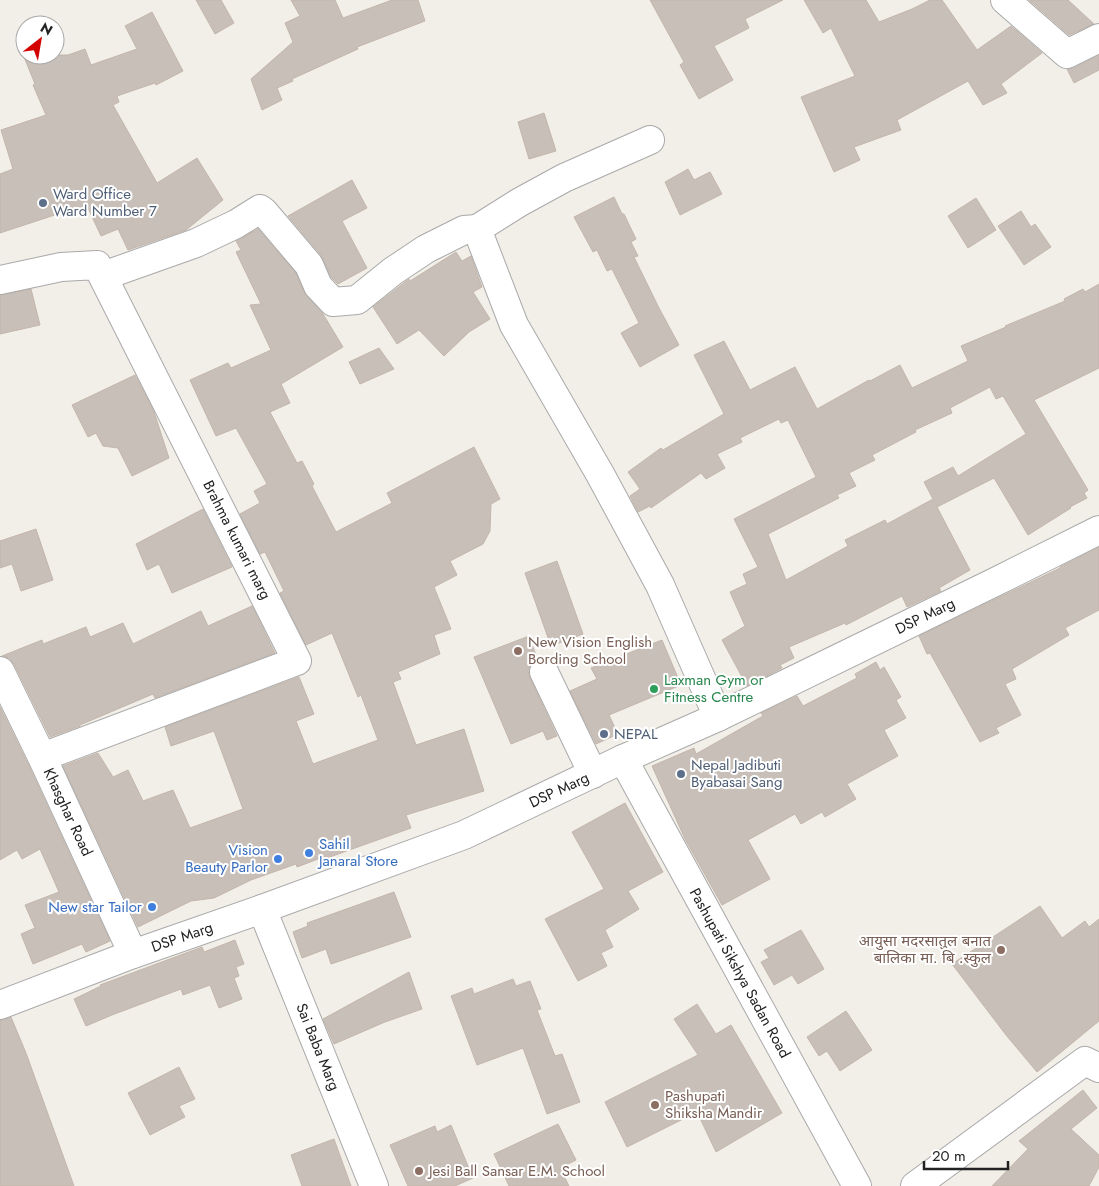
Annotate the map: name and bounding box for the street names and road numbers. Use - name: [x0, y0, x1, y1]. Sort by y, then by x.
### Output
- street label: Brahma kumari marg: [197, 477, 277, 603]
- street label: DSP Marg: [891, 592, 959, 640]
- street label: Khasghar Road: [38, 764, 98, 860]
- street label: DSP Marg: [525, 767, 593, 813]
- street label: Pashupati Sikshya Sadan Road: [684, 884, 796, 1062]
- street label: DSP Marg: [148, 916, 216, 958]
- street label: Sai Baba Marg: [290, 1000, 346, 1094]

